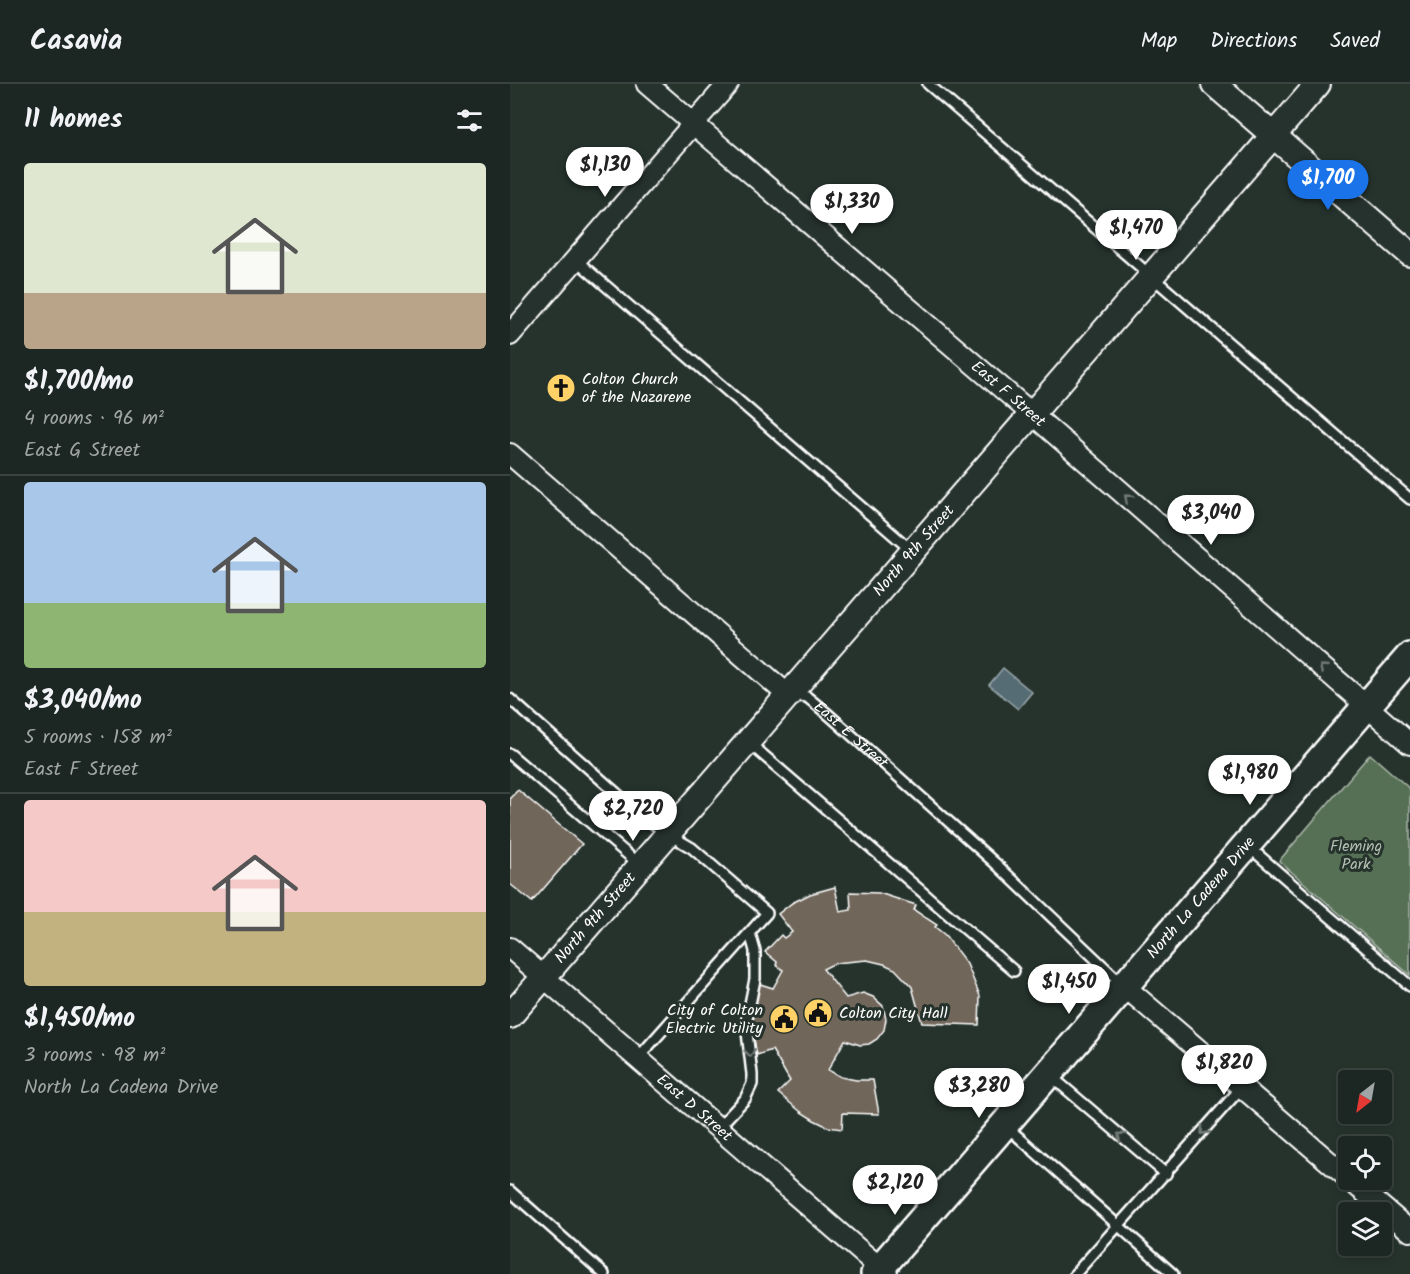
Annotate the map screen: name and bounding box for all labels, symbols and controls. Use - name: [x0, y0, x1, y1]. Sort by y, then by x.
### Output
- text: Casavia: [30, 19, 122, 64]
- text: Map: [1141, 25, 1177, 58]
- text: Directions: [1210, 25, 1297, 58]
- text: Saved: [1330, 25, 1380, 58]
- text: 11 homes: [24, 99, 122, 141]
- icon: filters: [453, 104, 486, 137]
- pin: $1,130: [556, 147, 654, 198]
- text: $1,130: [580, 150, 630, 182]
- pin: $1,700: [1279, 160, 1377, 211]
- text: $1,700: [1301, 163, 1355, 195]
- pin: $1,330: [803, 184, 901, 235]
- text: $1,330: [824, 187, 880, 219]
- icon: home: [201, 202, 309, 310]
- pin: $1,470: [1087, 210, 1185, 261]
- text: $1,470: [1109, 213, 1163, 245]
- street label: East F Street: [965, 354, 1052, 434]
- text: $1,700/mo: [24, 361, 134, 403]
- place label: Colton Church of the Nazarene: [582, 367, 691, 410]
- church icon: Colton Church of the Nazarene: [545, 372, 577, 404]
- text: 4 rooms · 96 m²: [24, 403, 164, 435]
- text: East G Street: [24, 435, 140, 467]
- one-way arrow: [1124, 494, 1135, 505]
- pin: $3,040: [1162, 495, 1260, 546]
- text: $3,040: [1181, 498, 1241, 530]
- street label: North 9th Street: [867, 499, 961, 602]
- icon: home: [201, 521, 309, 629]
- one-way arrow: [1319, 664, 1329, 675]
- text: $3,040/mo: [24, 680, 142, 722]
- street label: East E Street: [808, 695, 895, 775]
- text: 5 rooms · 158 m²: [24, 722, 172, 754]
- text: East F Street: [24, 754, 139, 786]
- pin: $1,980: [1201, 755, 1299, 806]
- text: $1,980: [1222, 758, 1278, 790]
- pin: $2,720: [584, 791, 682, 842]
- text: $2,720: [603, 794, 663, 826]
- street label: North La Cadena Drive: [1141, 831, 1261, 964]
- park label: Fleming Park: [1330, 834, 1382, 877]
- icon: home: [201, 839, 309, 947]
- street label: North 9th Street: [548, 866, 643, 969]
- pin: $1,450: [1020, 964, 1118, 1015]
- text: $1,450: [1042, 967, 1096, 999]
- public building icon: Colton City Hall: [802, 997, 834, 1029]
- text: $1,450/mo: [24, 998, 135, 1040]
- place label: City of Colton Electric Utility: [666, 998, 763, 1041]
- place label: Colton City Hall: [839, 1001, 948, 1026]
- public building icon: City of Colton Electric Utility: [768, 1003, 800, 1035]
- text: 3 rooms · 98 m²: [24, 1040, 165, 1072]
- pin: $1,820: [1175, 1045, 1273, 1096]
- one-way arrow: [743, 1048, 755, 1057]
- text: $1,820: [1196, 1048, 1252, 1080]
- street label: East D Street: [651, 1067, 739, 1148]
- pin: $3,280: [930, 1068, 1028, 1119]
- north arrow: [1338, 1070, 1392, 1124]
- map controls: [1338, 1070, 1392, 1256]
- text: $3,280: [948, 1071, 1010, 1103]
- text: North La Cadena Drive: [24, 1072, 218, 1104]
- one-way arrow: [1200, 1124, 1211, 1135]
- one-way arrow: [1117, 1132, 1128, 1143]
- button: locate: [1338, 1136, 1392, 1190]
- pin: $2,120: [846, 1165, 944, 1216]
- text: $2,120: [867, 1168, 923, 1200]
- button: layers: [1338, 1202, 1392, 1256]

